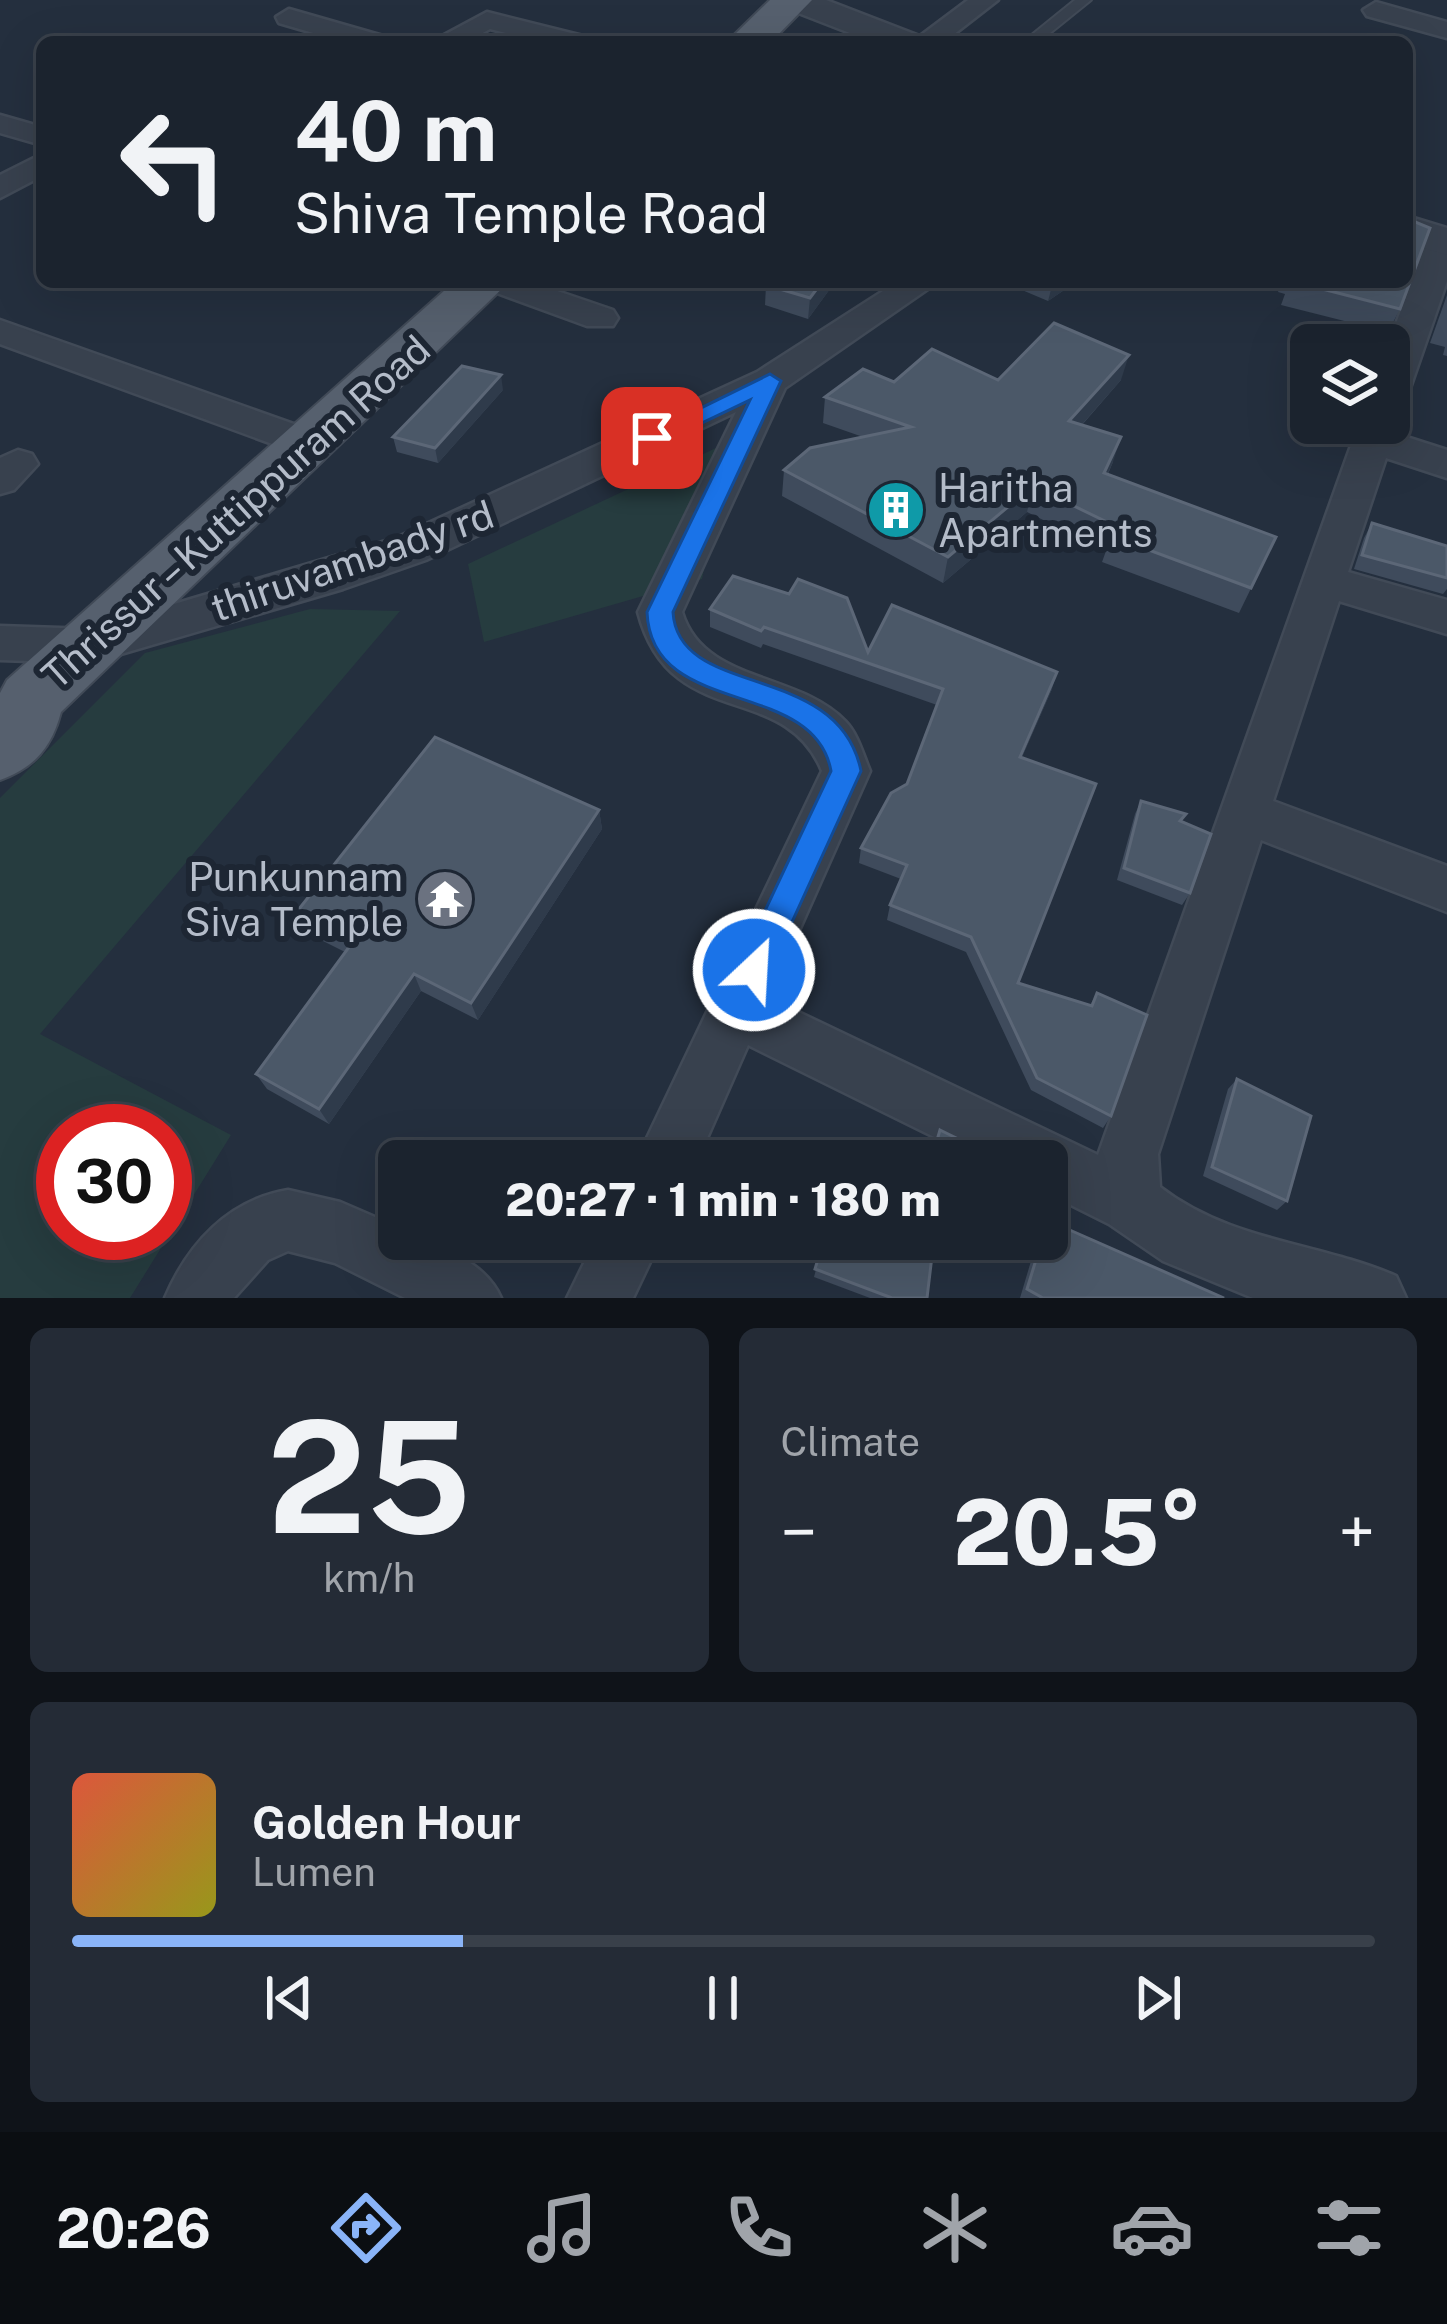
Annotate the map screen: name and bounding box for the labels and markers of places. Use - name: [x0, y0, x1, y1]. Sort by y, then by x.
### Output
- pin: [601, 387, 703, 489]
- place label: Haritha Apartments: [938, 465, 1152, 556]
- building icon: Haritha Apartments: [865, 479, 927, 541]
- place label: Punkunnam Siva Temple: [185, 854, 403, 945]
- temple icon: Punkunnam Siva Temple: [414, 868, 476, 930]

